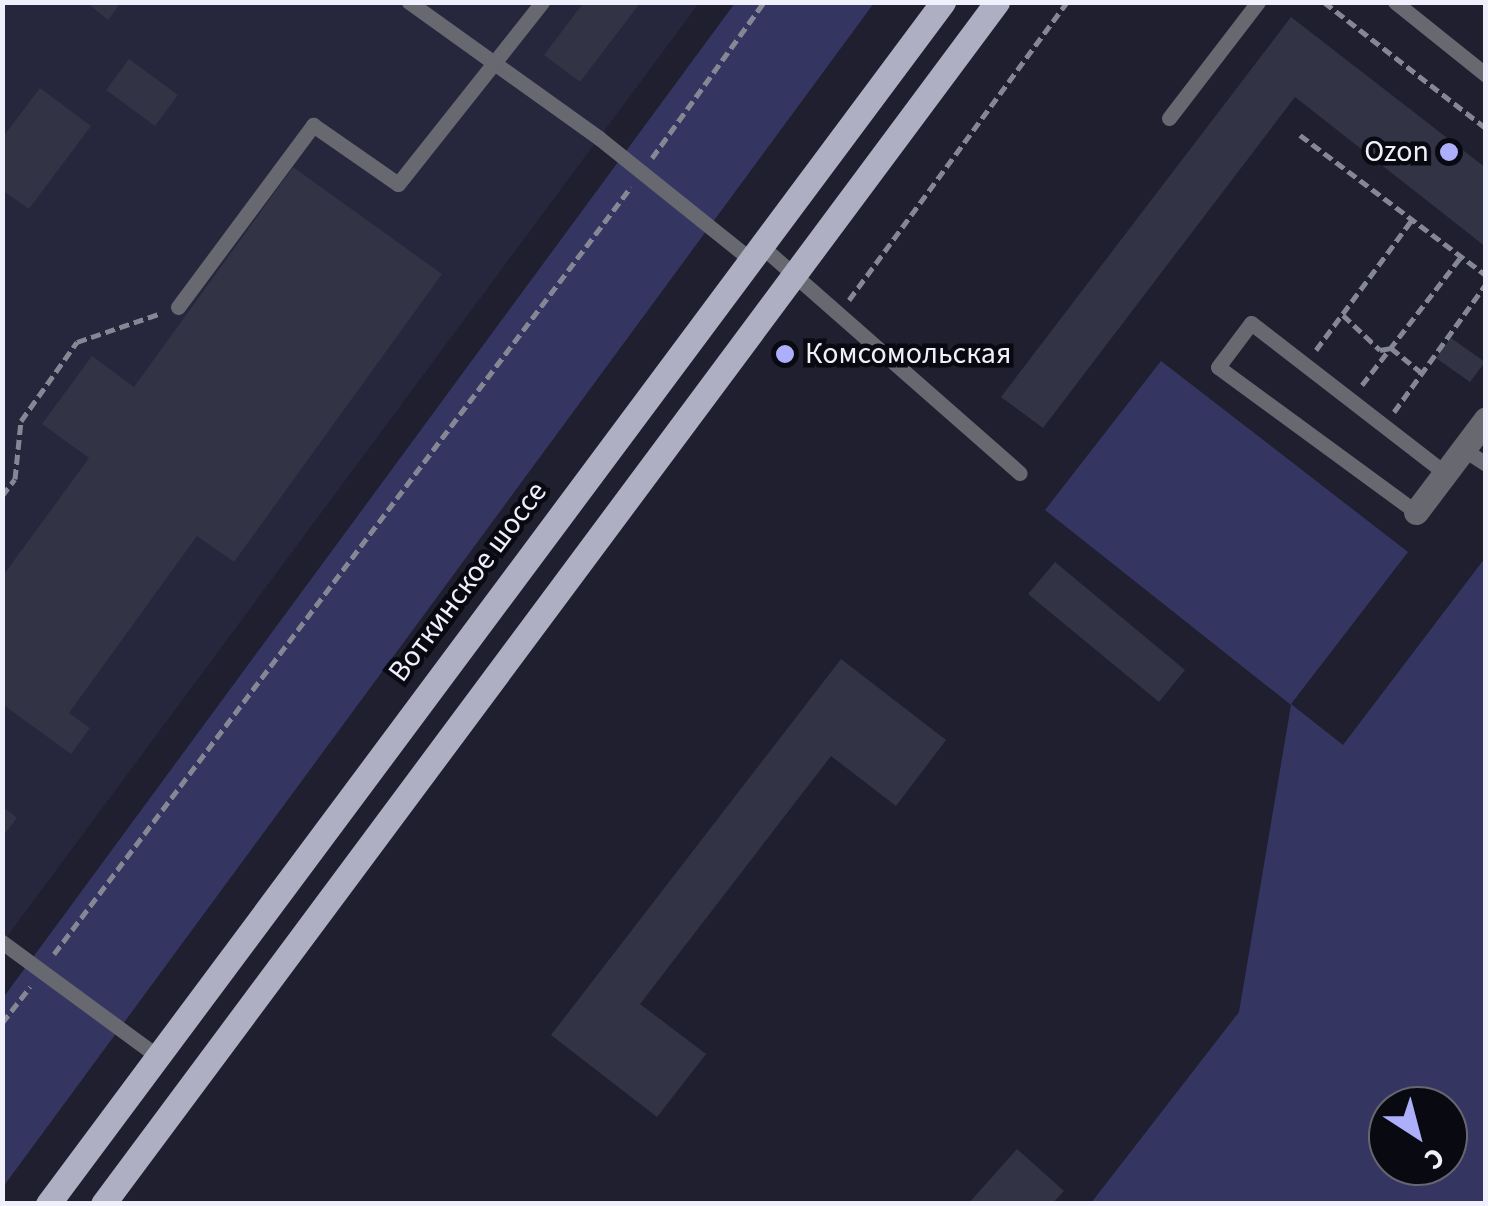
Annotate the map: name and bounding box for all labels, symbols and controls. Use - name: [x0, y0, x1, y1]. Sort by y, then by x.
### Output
- place label: Ozon: [1364, 134, 1429, 170]
- marker: Ozon: [1438, 141, 1460, 163]
- place label: Комсомольская: [805, 336, 1011, 372]
- marker: Комсомольская: [774, 343, 796, 365]
- street label: Воткинское шоссе: [381, 475, 555, 689]
- north arrow: [1368, 1086, 1468, 1186]
- text: С: [1416, 1138, 1453, 1180]

